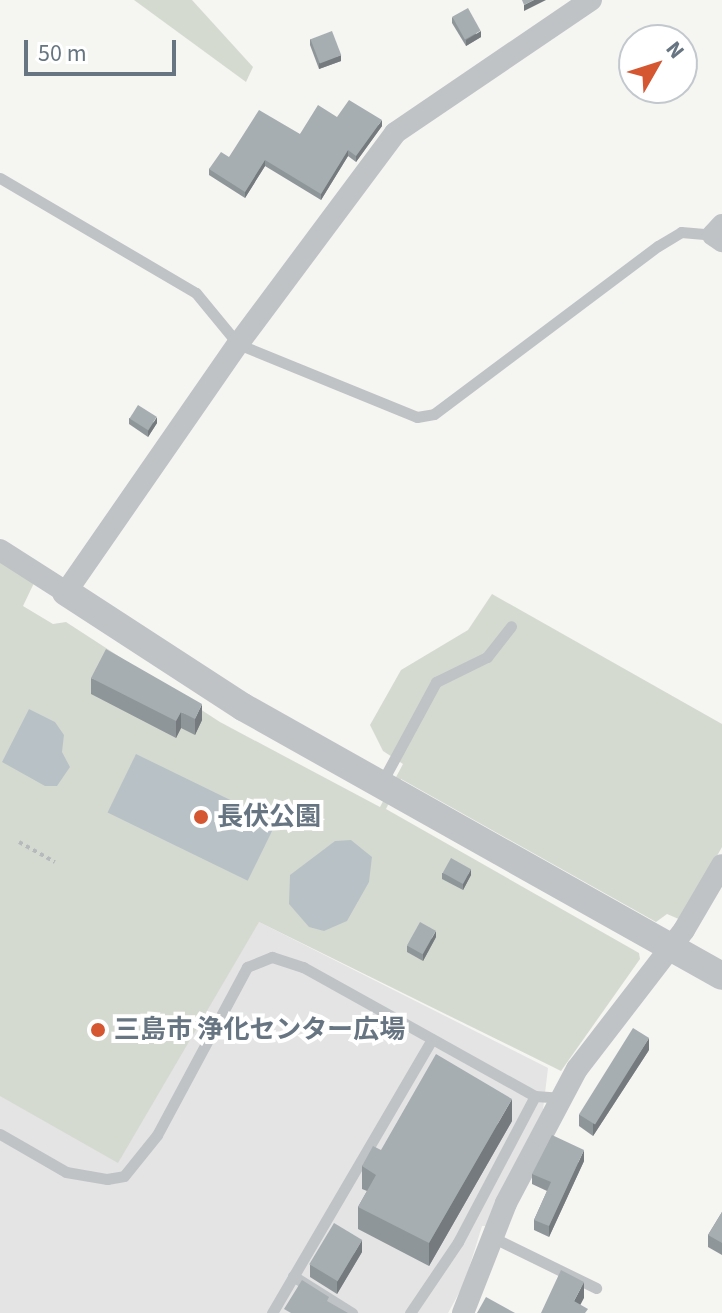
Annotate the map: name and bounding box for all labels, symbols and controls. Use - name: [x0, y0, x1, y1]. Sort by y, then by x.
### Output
- scale bar: [28, 24, 180, 74]
- north arrow: [618, 24, 698, 104]
- text: N: [658, 34, 692, 66]
- text: 50 m: [38, 36, 87, 71]
- place label: 長伏公園: [217, 801, 321, 833]
- marker: 長伏公園: [192, 808, 210, 826]
- place label: 三島市 浄化センター広場: [114, 1014, 405, 1046]
- marker: 三島市 浄化センター広場: [89, 1021, 107, 1039]

